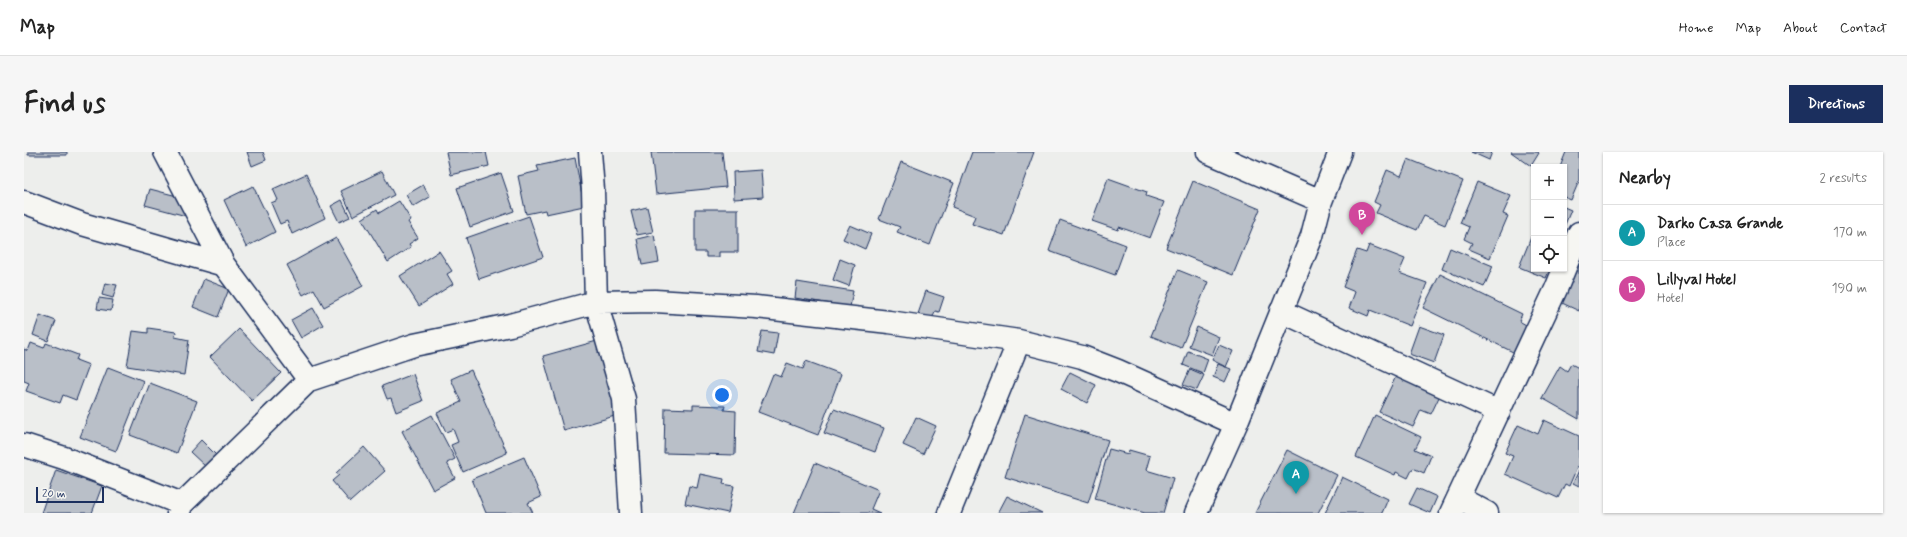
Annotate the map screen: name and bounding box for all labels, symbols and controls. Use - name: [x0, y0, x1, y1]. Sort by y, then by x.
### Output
- text: Map: [20, 15, 55, 40]
- text: Home: [1679, 19, 1713, 37]
- text: Map: [1735, 19, 1761, 37]
- text: About: [1783, 19, 1818, 37]
- text: Contact: [1840, 19, 1887, 37]
- button: Directions: [1789, 85, 1883, 123]
- text: Find us: [24, 86, 105, 123]
- map controls: [1531, 164, 1567, 272]
- button: +: [1531, 164, 1567, 200]
- text: Nearby: [1619, 167, 1671, 189]
- text: 2 results: [1820, 170, 1867, 187]
- button: −: [1531, 200, 1567, 236]
- pin: B: [1349, 202, 1375, 235]
- text: Darko Casa Grande: [1657, 214, 1783, 234]
- text: A: [1628, 224, 1636, 241]
- text: 170 m: [1833, 224, 1867, 241]
- text: Place: [1657, 234, 1686, 251]
- button: locate: [1531, 236, 1567, 272]
- text: Lillyval Hotel: [1657, 270, 1736, 290]
- text: B: [1628, 280, 1636, 297]
- text: 190 m: [1832, 280, 1867, 297]
- text: Hotel: [1657, 290, 1683, 307]
- your location: [712, 385, 732, 405]
- pin: A: [1283, 461, 1309, 494]
- scale bar: [36, 485, 104, 504]
- text: 20 m: [42, 487, 65, 501]

